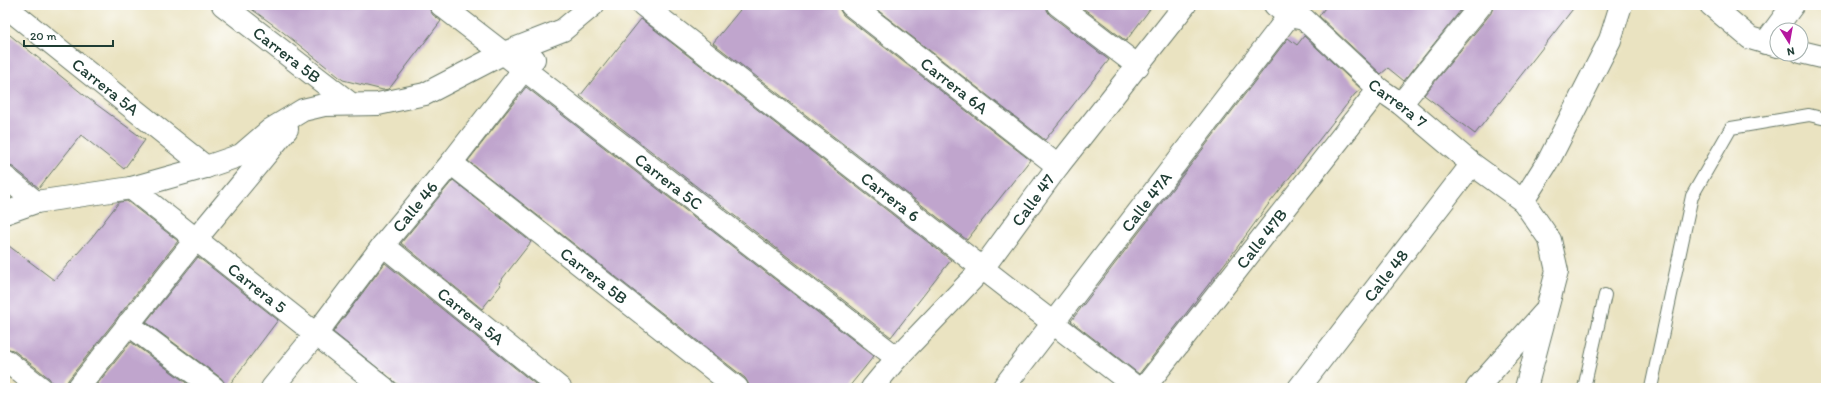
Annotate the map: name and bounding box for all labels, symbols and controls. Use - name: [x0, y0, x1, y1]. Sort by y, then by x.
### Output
- scale bar: [24, 22, 113, 48]
- street label: Carrera 5B: [249, 22, 325, 87]
- north arrow: [1769, 22, 1809, 62]
- text: 20 m: [30, 29, 57, 43]
- text: N: [1786, 44, 1796, 58]
- street label: Carrera 6A: [917, 53, 992, 118]
- street label: Carrera 5A: [68, 54, 143, 120]
- street label: Carrera 7: [1364, 74, 1432, 132]
- street label: Carrera 5C: [631, 149, 707, 214]
- street label: Calle 47A: [1117, 167, 1176, 236]
- street label: Carrera 6: [857, 168, 924, 226]
- street label: Calle 47: [1007, 169, 1059, 230]
- street label: Calle 46: [388, 177, 442, 236]
- street label: Calle 47B: [1232, 205, 1291, 273]
- street label: Carrera 5B: [556, 243, 632, 308]
- street label: Calle 48: [1359, 245, 1412, 306]
- street label: Carrera 5: [224, 258, 291, 317]
- street label: Carrera 5A: [433, 283, 508, 349]

